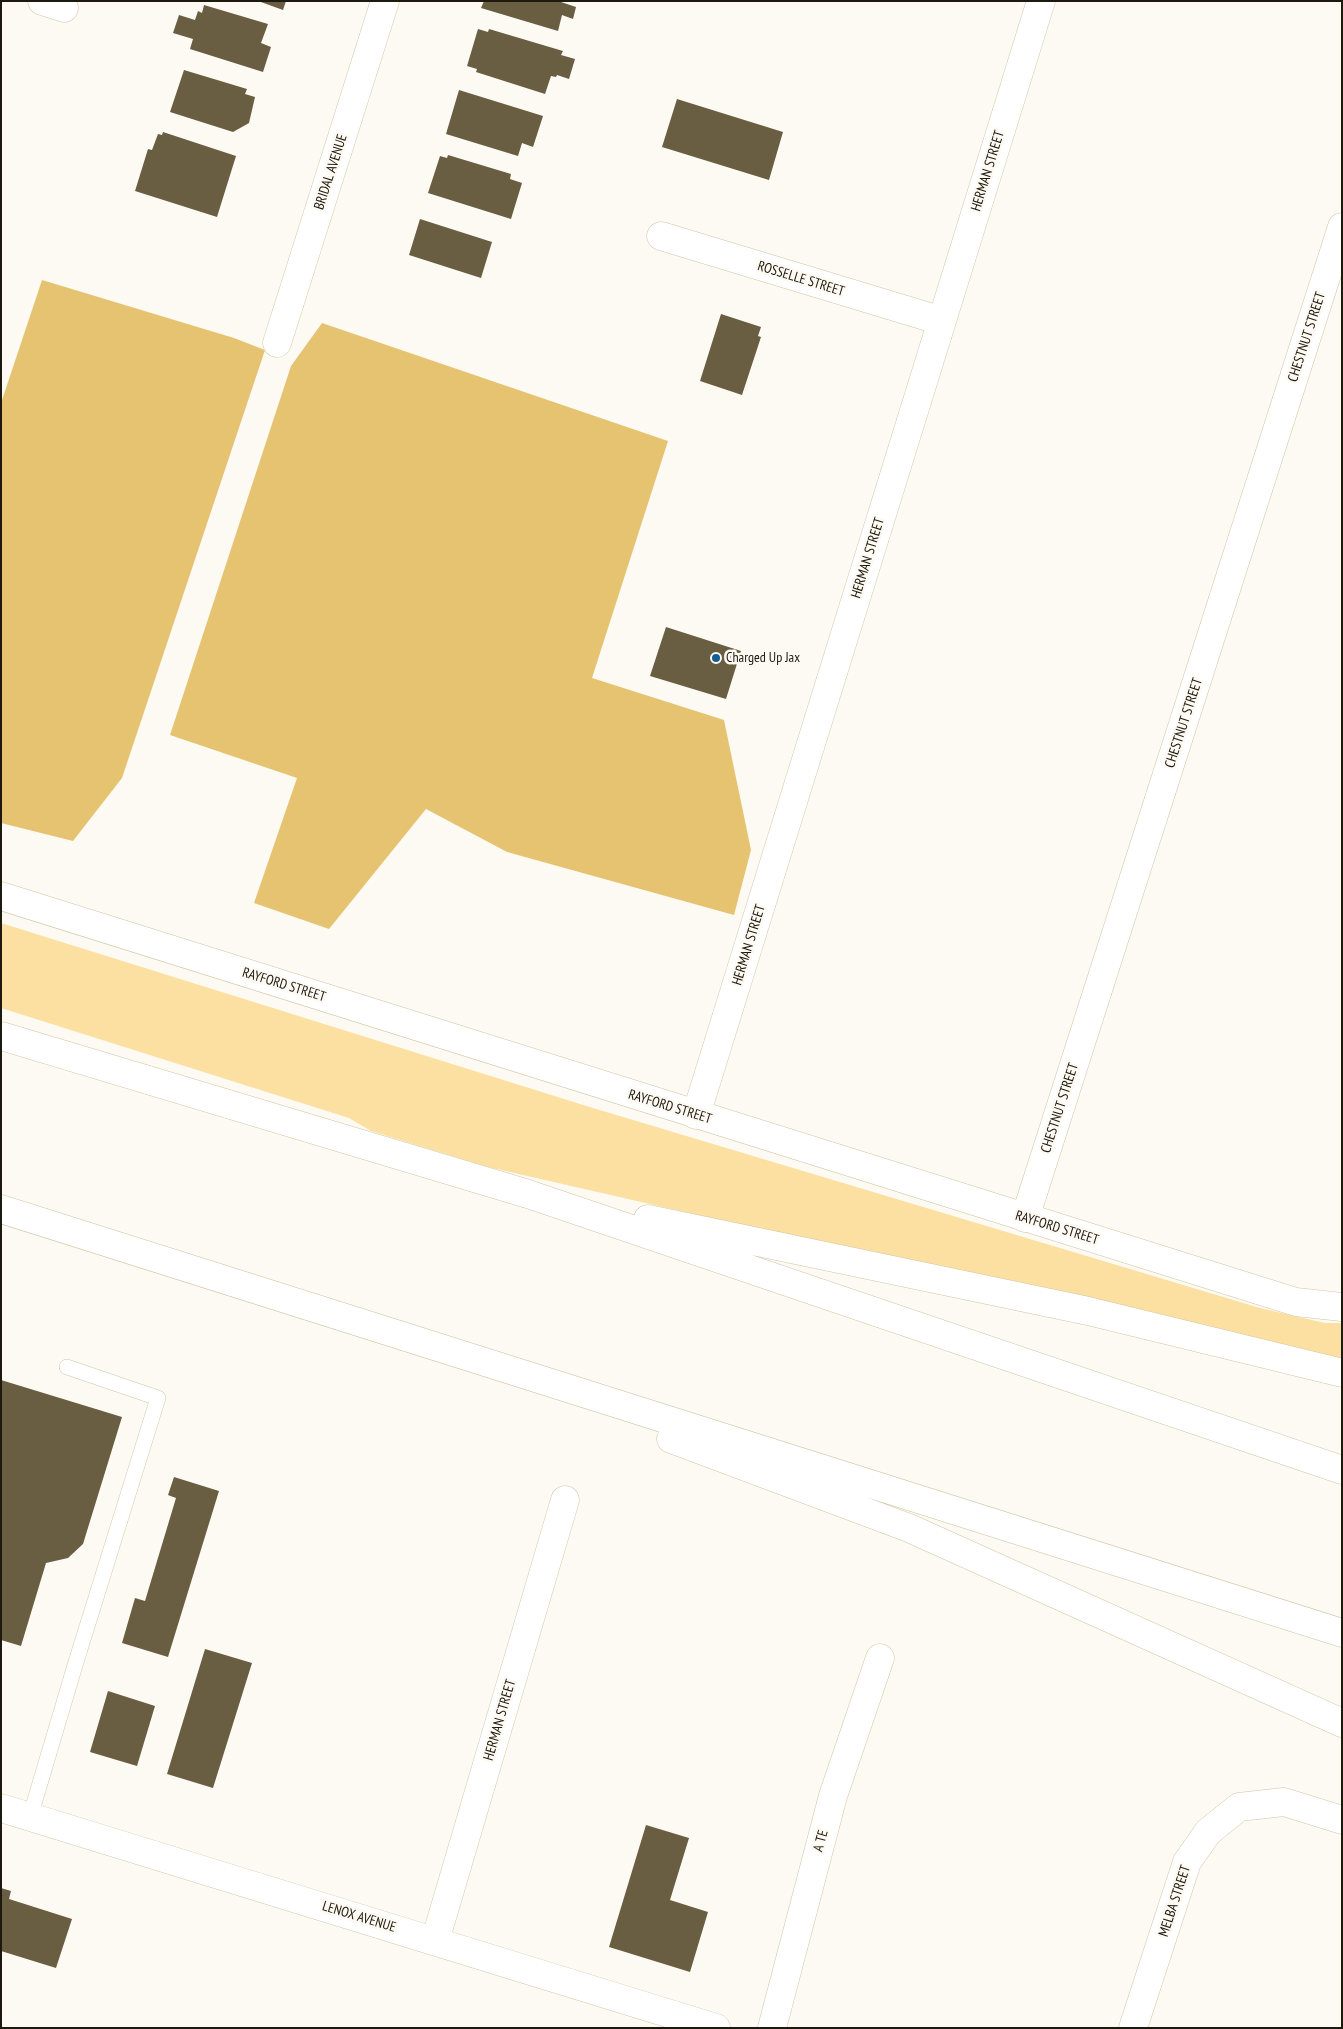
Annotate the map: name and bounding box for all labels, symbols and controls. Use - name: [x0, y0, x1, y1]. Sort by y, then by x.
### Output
- street label: HERMAN STREET: [968, 129, 1008, 213]
- street label: BRIDAL AVENUE: [311, 132, 351, 212]
- street label: ROSSELLE STREET: [756, 258, 846, 300]
- street label: CHESTNUT STREET: [1285, 290, 1329, 384]
- street label: HERMAN STREET: [848, 516, 888, 600]
- place label: Charged Up Jax: [726, 650, 800, 666]
- marker: Charged Up Jax: [710, 652, 722, 664]
- street label: CHESTNUT STREET: [1162, 676, 1206, 770]
- street label: HERMAN STREET: [729, 903, 769, 987]
- street label: RAYFORD STREET: [240, 964, 328, 1006]
- street label: CHESTNUT STREET: [1038, 1061, 1082, 1155]
- street label: RAYFORD STREET: [626, 1086, 714, 1128]
- street label: RAYFORD STREET: [1013, 1207, 1101, 1249]
- street label: HERMAN STREET: [480, 1678, 520, 1762]
- street label: A TE: [810, 1828, 832, 1854]
- street label: MELBA STREET: [1156, 1863, 1194, 1939]
- street label: LENOX AVENUE: [320, 1898, 398, 1936]

